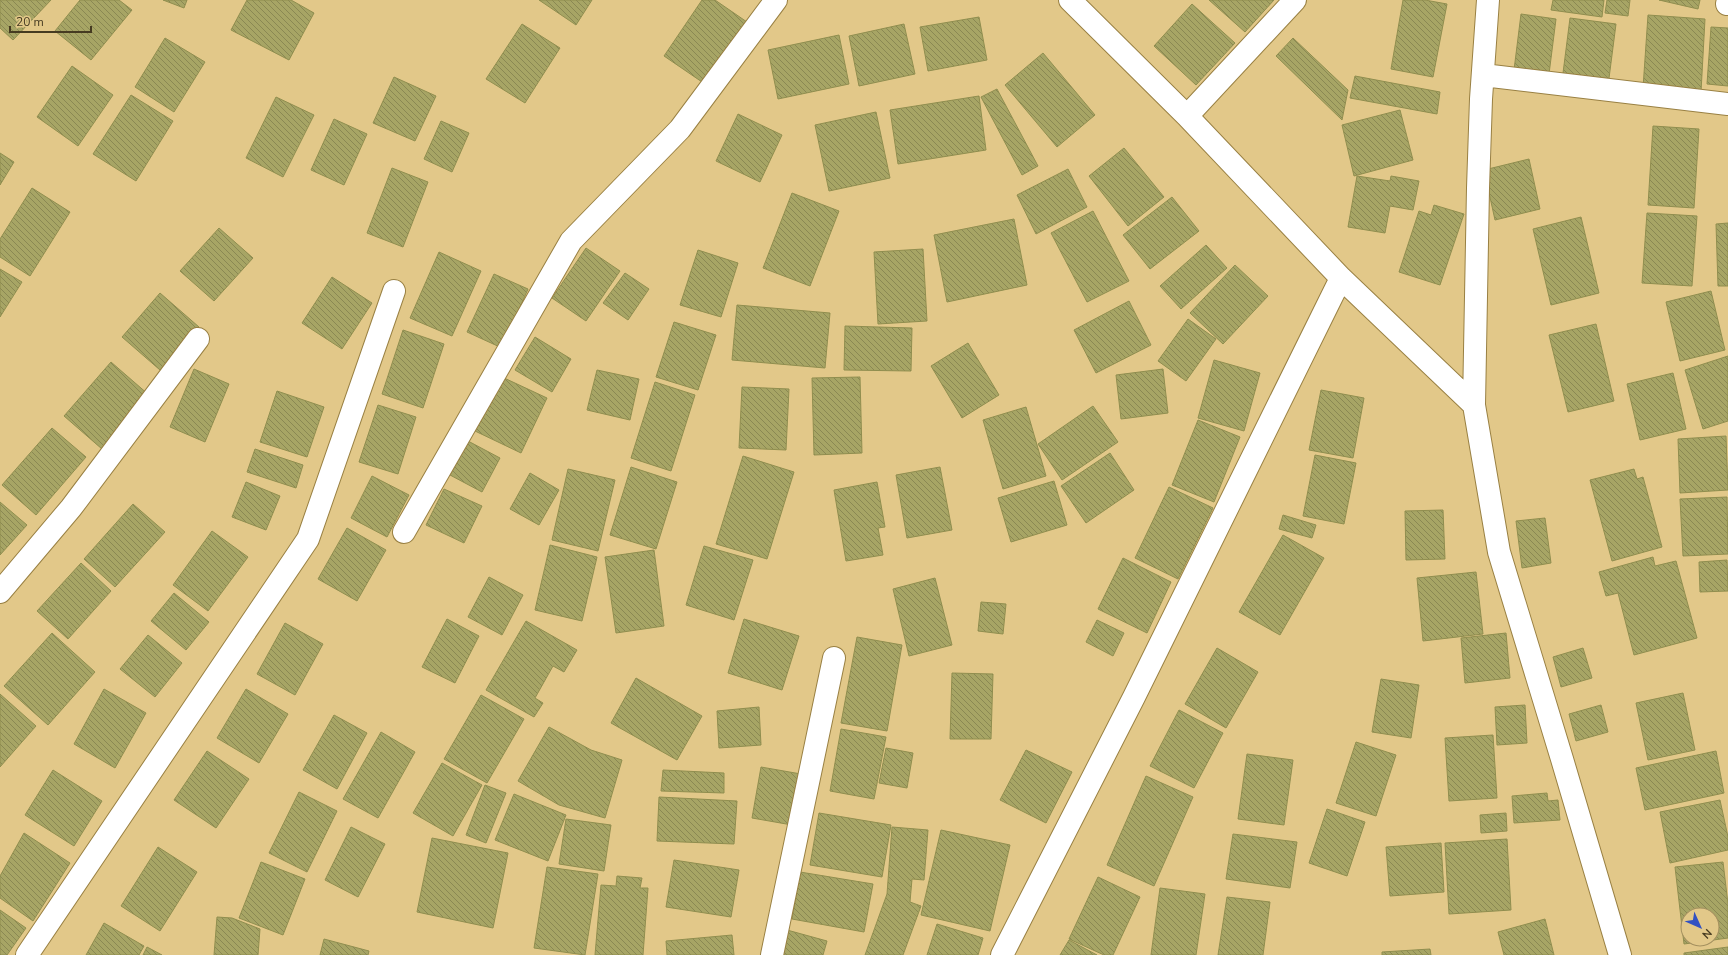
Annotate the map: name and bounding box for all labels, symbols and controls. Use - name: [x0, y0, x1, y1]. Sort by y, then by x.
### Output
- scale bar: [10, 8, 91, 34]
- text: 20 m: [16, 14, 44, 30]
- north arrow: [1680, 907, 1720, 947]
- text: N: [1699, 926, 1715, 942]

